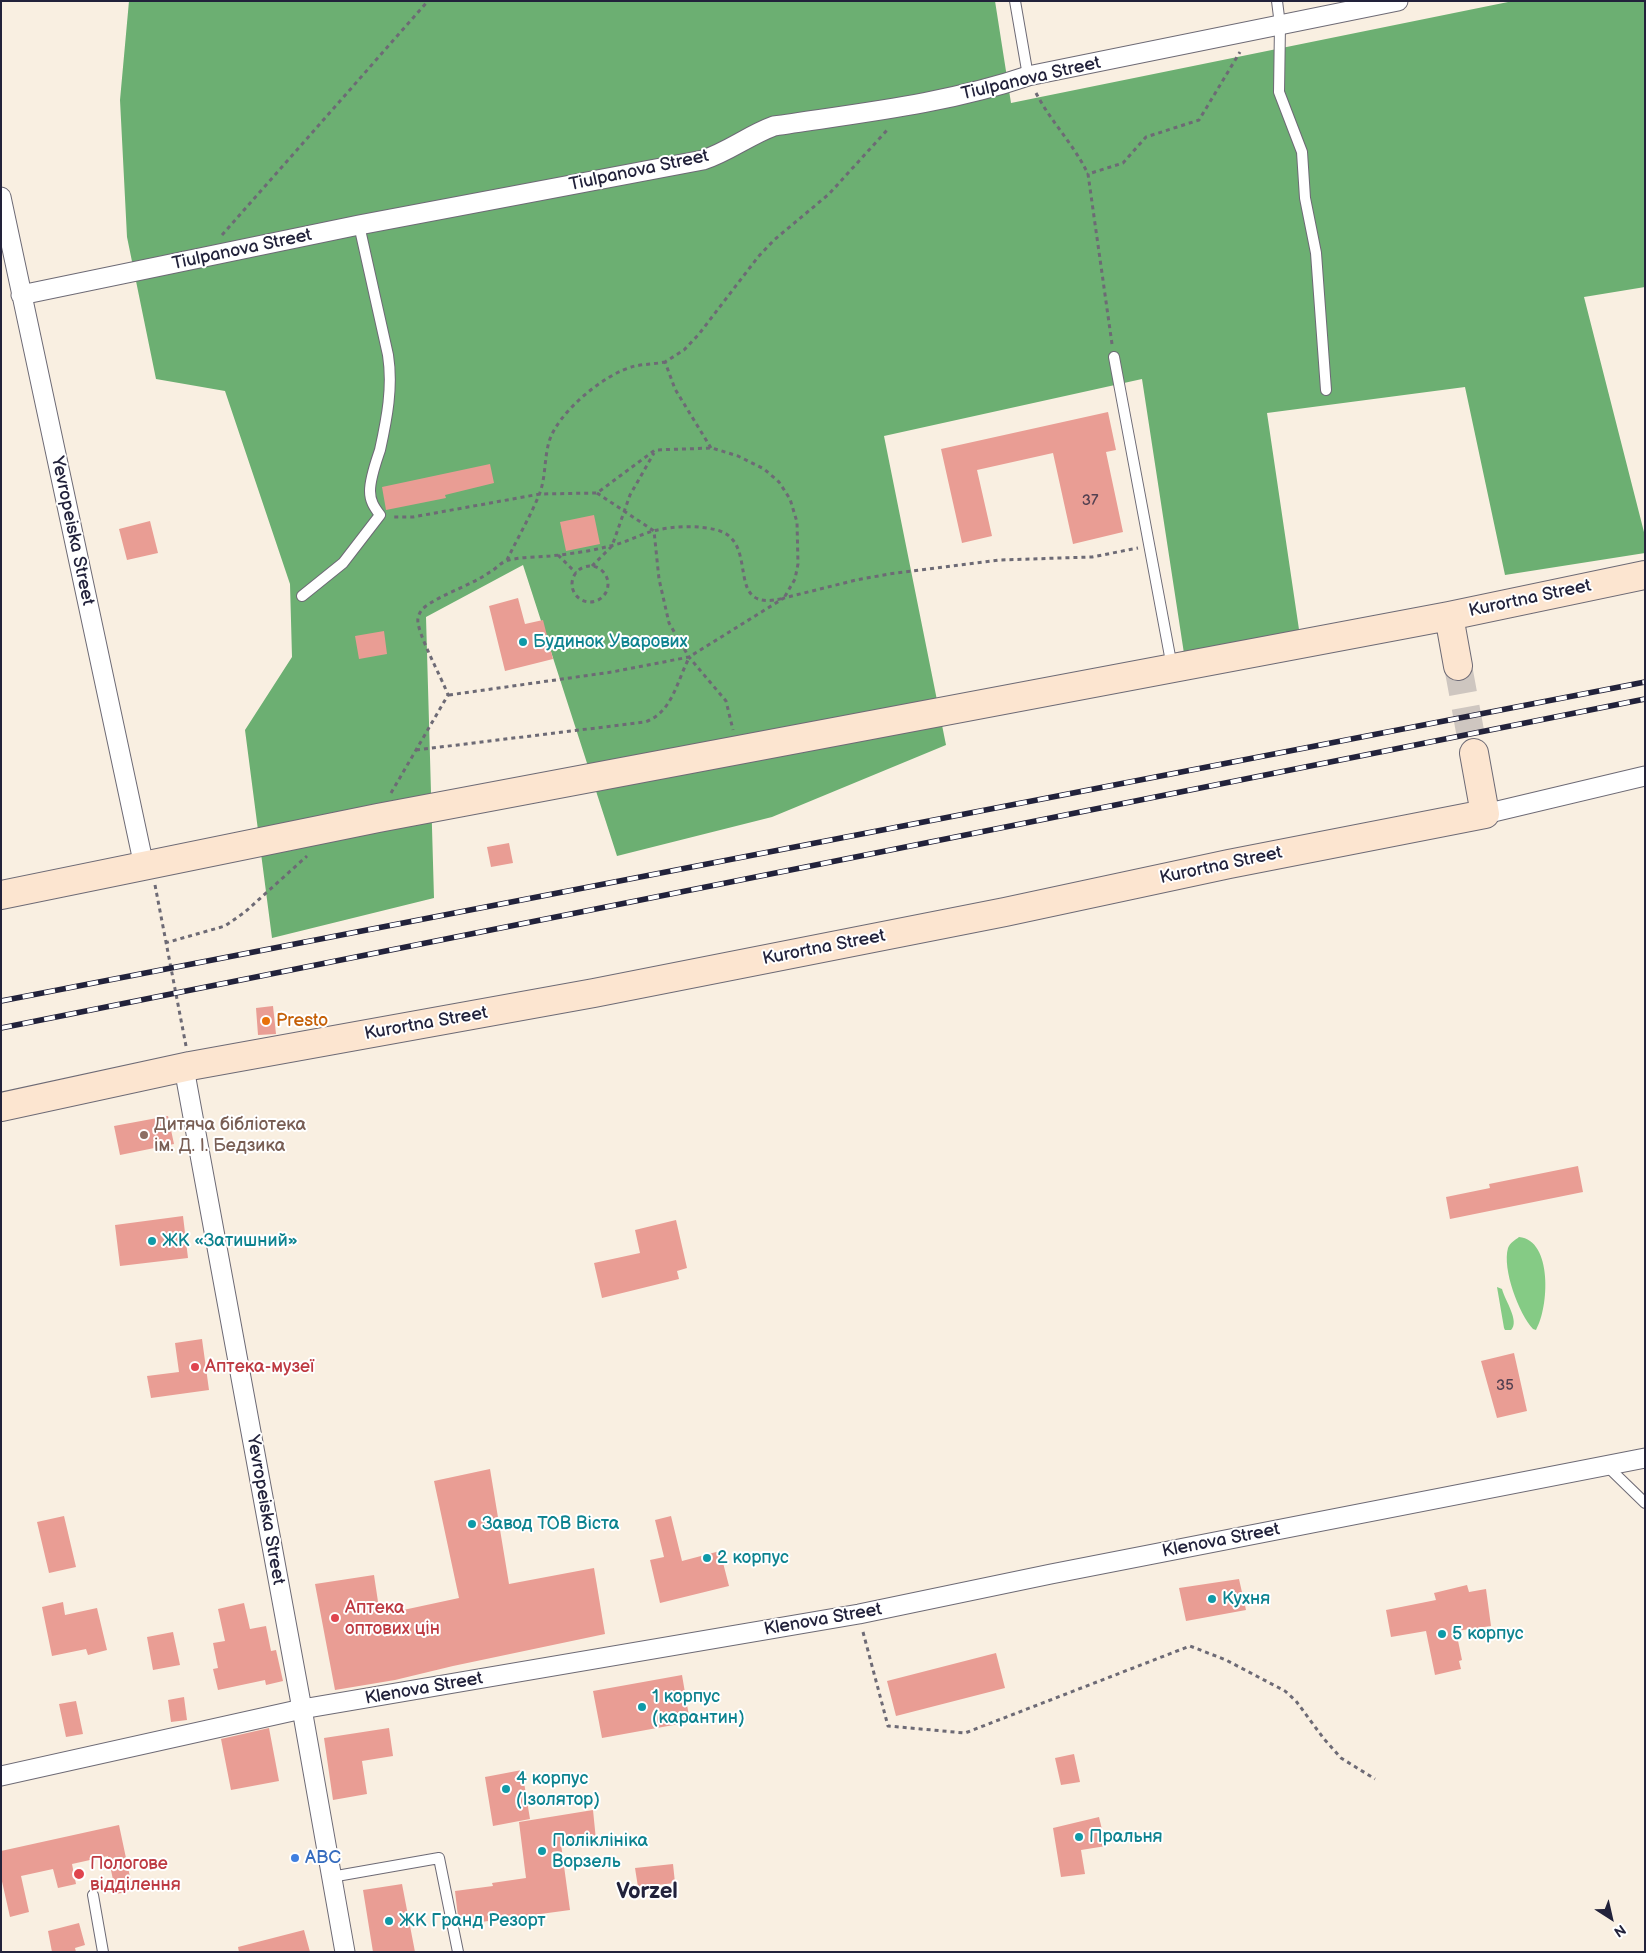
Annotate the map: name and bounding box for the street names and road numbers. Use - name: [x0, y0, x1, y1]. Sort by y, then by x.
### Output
- street label: Tiulpanova Street: [959, 52, 1103, 106]
- street label: Tiulpanova Street: [567, 146, 711, 196]
- street label: Tiulpanova Street: [170, 225, 314, 275]
- street label: Yevropeiska Street: [46, 455, 98, 607]
- street label: Kurortna Street: [1467, 575, 1593, 623]
- street label: Kurortna Street: [1158, 842, 1284, 890]
- street label: Kurortna Street: [761, 926, 887, 970]
- street label: Kurortna Street: [363, 1003, 489, 1045]
- street label: Yevropeiska Street: [241, 1433, 289, 1587]
- street label: Klenova Street: [1160, 1519, 1282, 1563]
- street label: Klenova Street: [762, 1599, 884, 1641]
- street label: Klenova Street: [363, 1668, 485, 1710]

